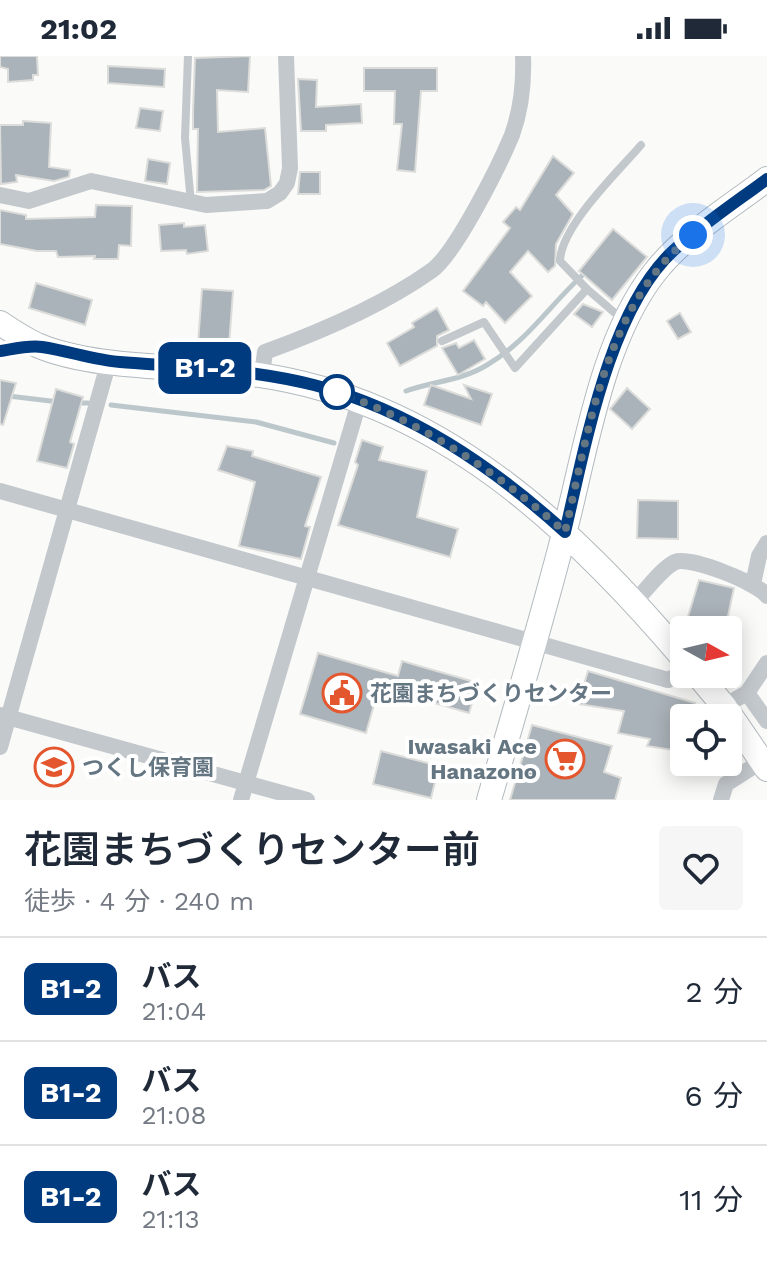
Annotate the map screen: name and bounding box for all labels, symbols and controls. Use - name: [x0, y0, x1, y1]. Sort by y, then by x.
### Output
- text: 21:02: [40, 11, 117, 46]
- your location: [673, 215, 713, 255]
- line badge: B1-2: [149, 342, 261, 394]
- text: B1-2: [174, 351, 236, 384]
- unlabelled marker: [320, 375, 354, 409]
- north arrow: [670, 616, 742, 688]
- map controls: [670, 616, 742, 776]
- public building icon: 花園まちづくりセンター: [321, 672, 363, 714]
- place label: 花園まちづくりセンター: [370, 681, 612, 706]
- button: locate: [670, 704, 742, 776]
- place label: Iwasaki Ace Hanazono: [407, 734, 537, 784]
- supermarket icon: Iwasaki Ace Hanazono: [544, 738, 586, 780]
- school or university icon: つくし保育園: [33, 746, 75, 788]
- place label: つくし保育園: [82, 755, 214, 780]
- button: heart: [659, 826, 743, 910]
- text: 花園まちづくりセンター前: [24, 828, 480, 872]
- text: 徒歩 · 4 分 · 240 m: [24, 886, 254, 916]
- text: バス: [141, 959, 201, 994]
- text: B1-2: [40, 972, 101, 1005]
- text: 2 分: [685, 974, 743, 1009]
- text: 21:04: [141, 996, 206, 1026]
- text: バス: [141, 1063, 201, 1098]
- text: B1-2: [40, 1076, 101, 1109]
- text: 6 分: [685, 1078, 743, 1113]
- text: 21:08: [141, 1100, 207, 1130]
- text: バス: [141, 1167, 201, 1202]
- text: B1-2: [40, 1180, 101, 1213]
- text: 11 分: [679, 1182, 743, 1217]
- text: 21:13: [141, 1204, 200, 1234]

